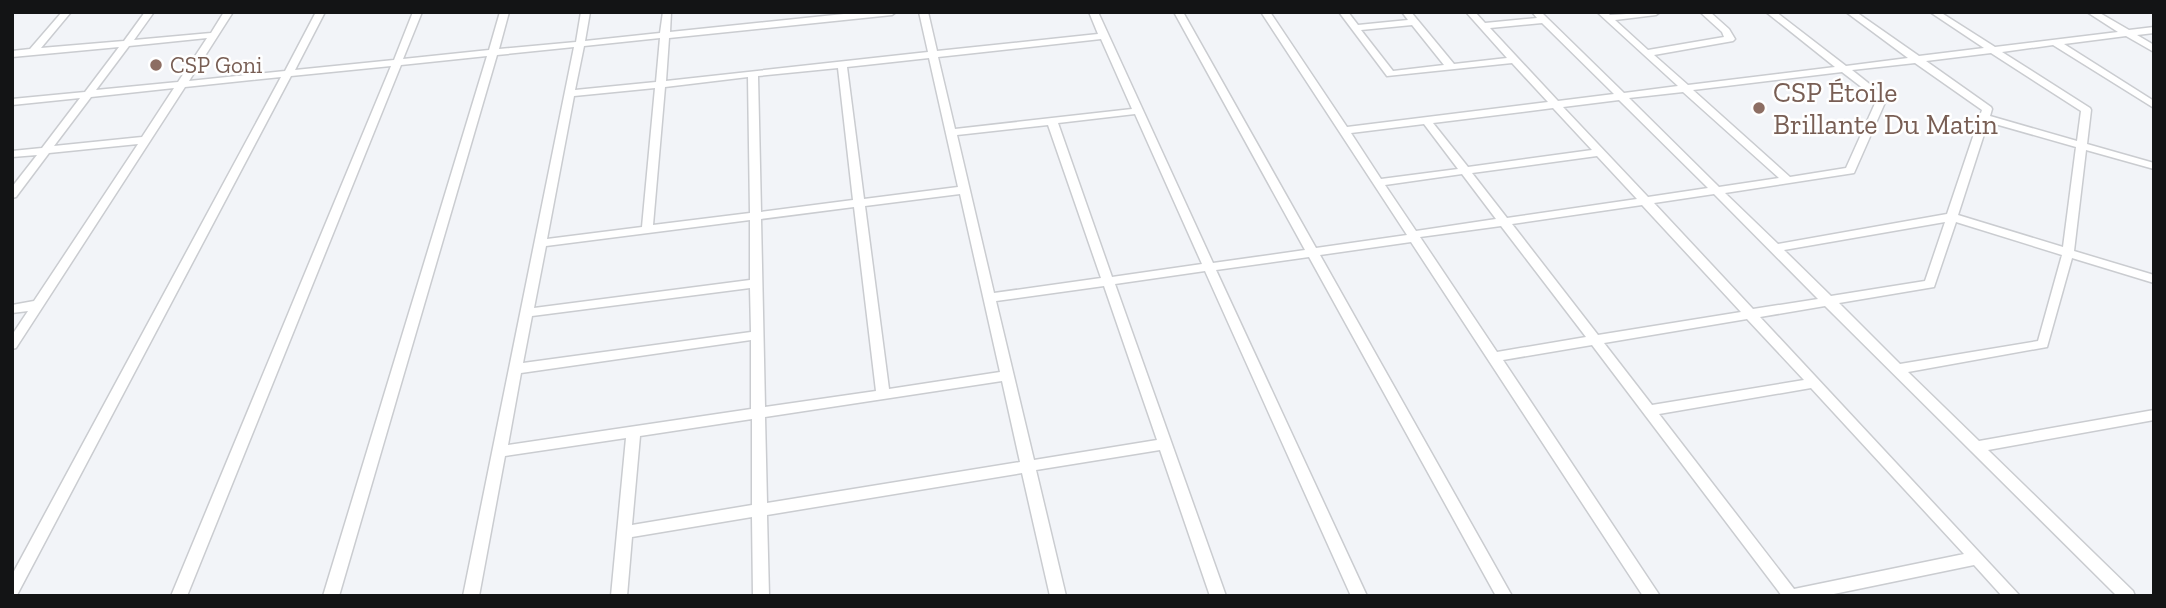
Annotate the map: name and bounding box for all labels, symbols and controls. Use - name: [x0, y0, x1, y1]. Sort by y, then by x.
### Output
- place label: CSP Goni: [170, 51, 262, 79]
- marker: CSP Goni: [148, 57, 164, 73]
- place label: CSP Étoile Brillante Du Matin: [1773, 76, 1998, 141]
- marker: CSP Étoile Brillante Du Matin: [1751, 100, 1767, 116]

